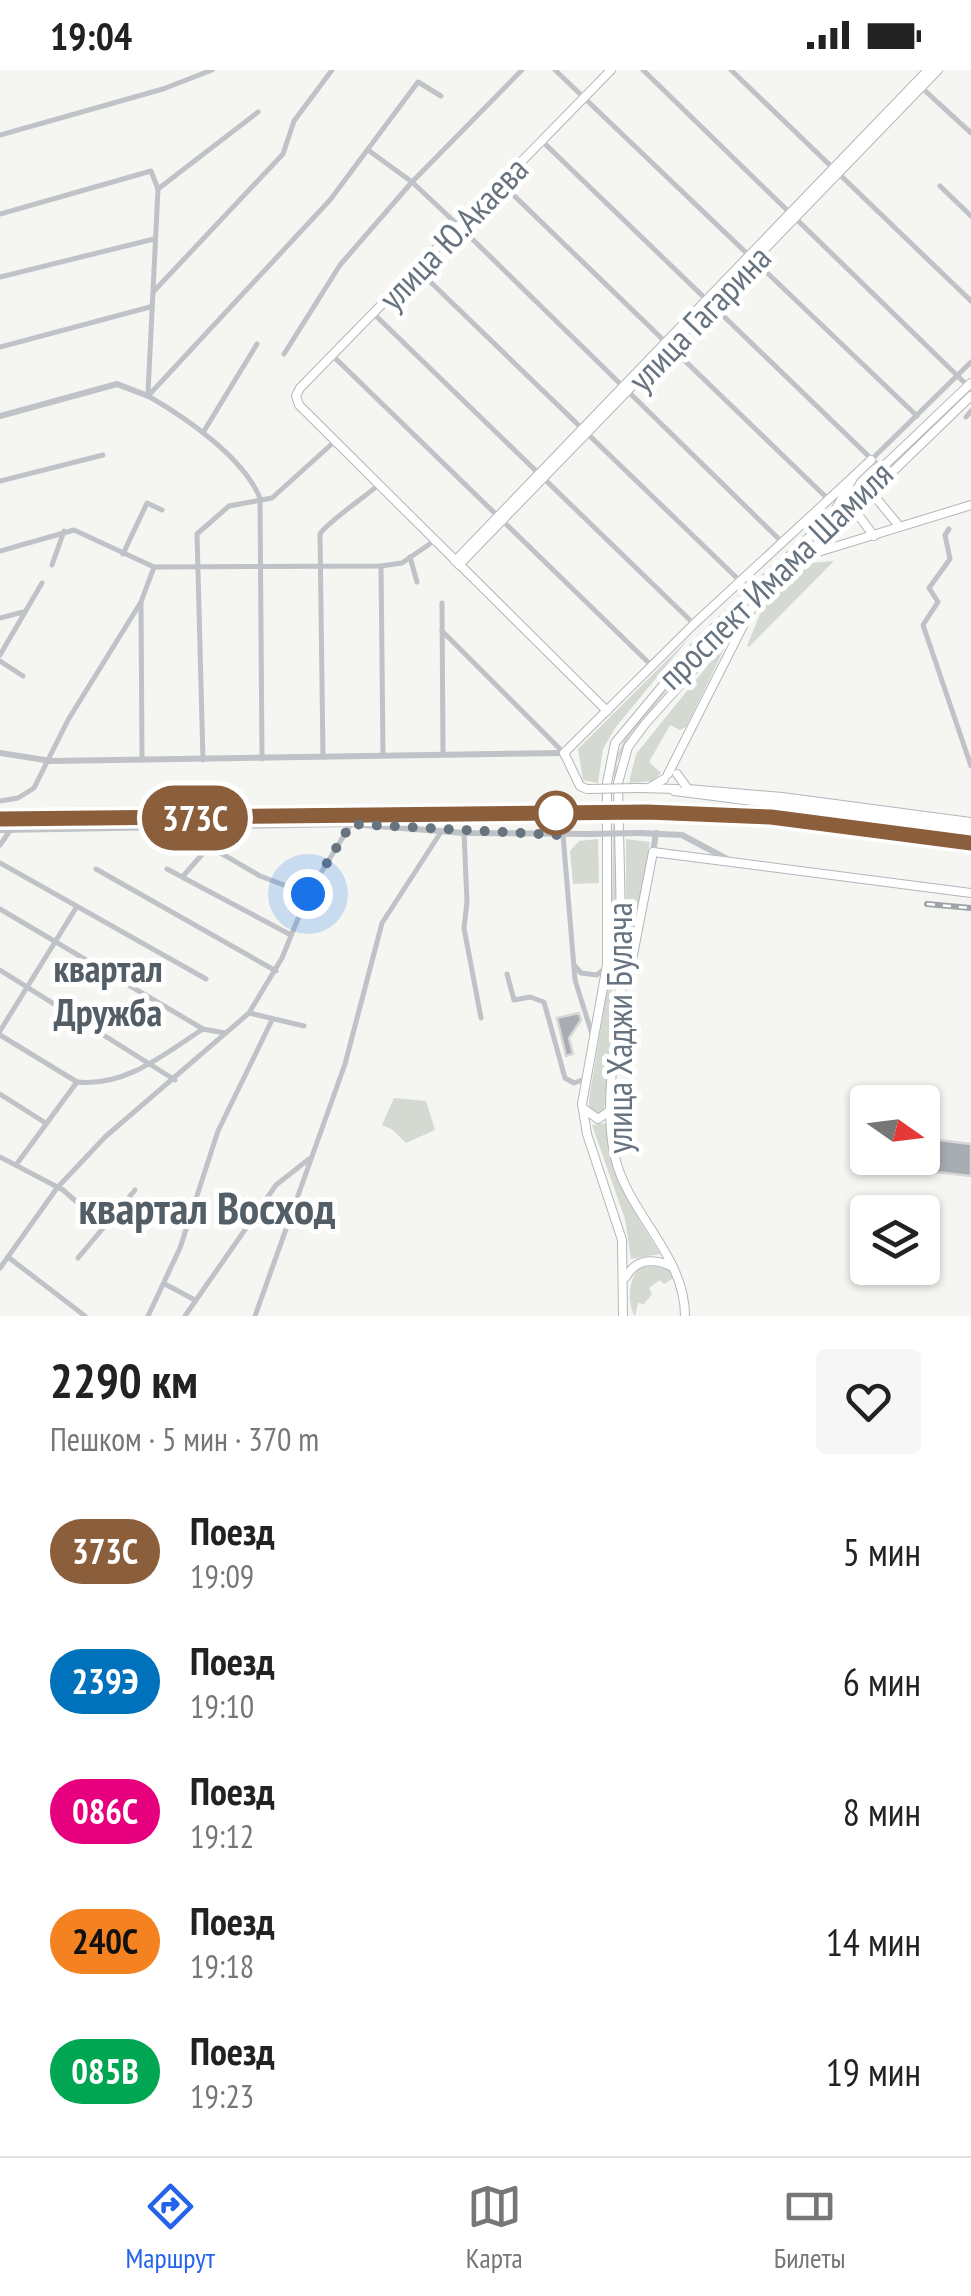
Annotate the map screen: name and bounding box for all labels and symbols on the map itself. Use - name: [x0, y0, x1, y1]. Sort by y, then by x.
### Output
- street label: улица Ю.Акаева: [368, 146, 538, 320]
- street label: улица Гагарина: [618, 235, 780, 401]
- street label: проспект Имама Шамиля: [648, 451, 902, 699]
- line badge: 373C: [125, 786, 265, 850]
- unlabelled marker: [535, 792, 577, 834]
- your location: [283, 869, 333, 919]
- street label: улица Хаджи Булача: [596, 902, 642, 1154]
- district label: квартал Дружба: [53, 943, 163, 1036]
- north arrow: [850, 1085, 940, 1175]
- district label: квартал Восход: [79, 1178, 335, 1236]

